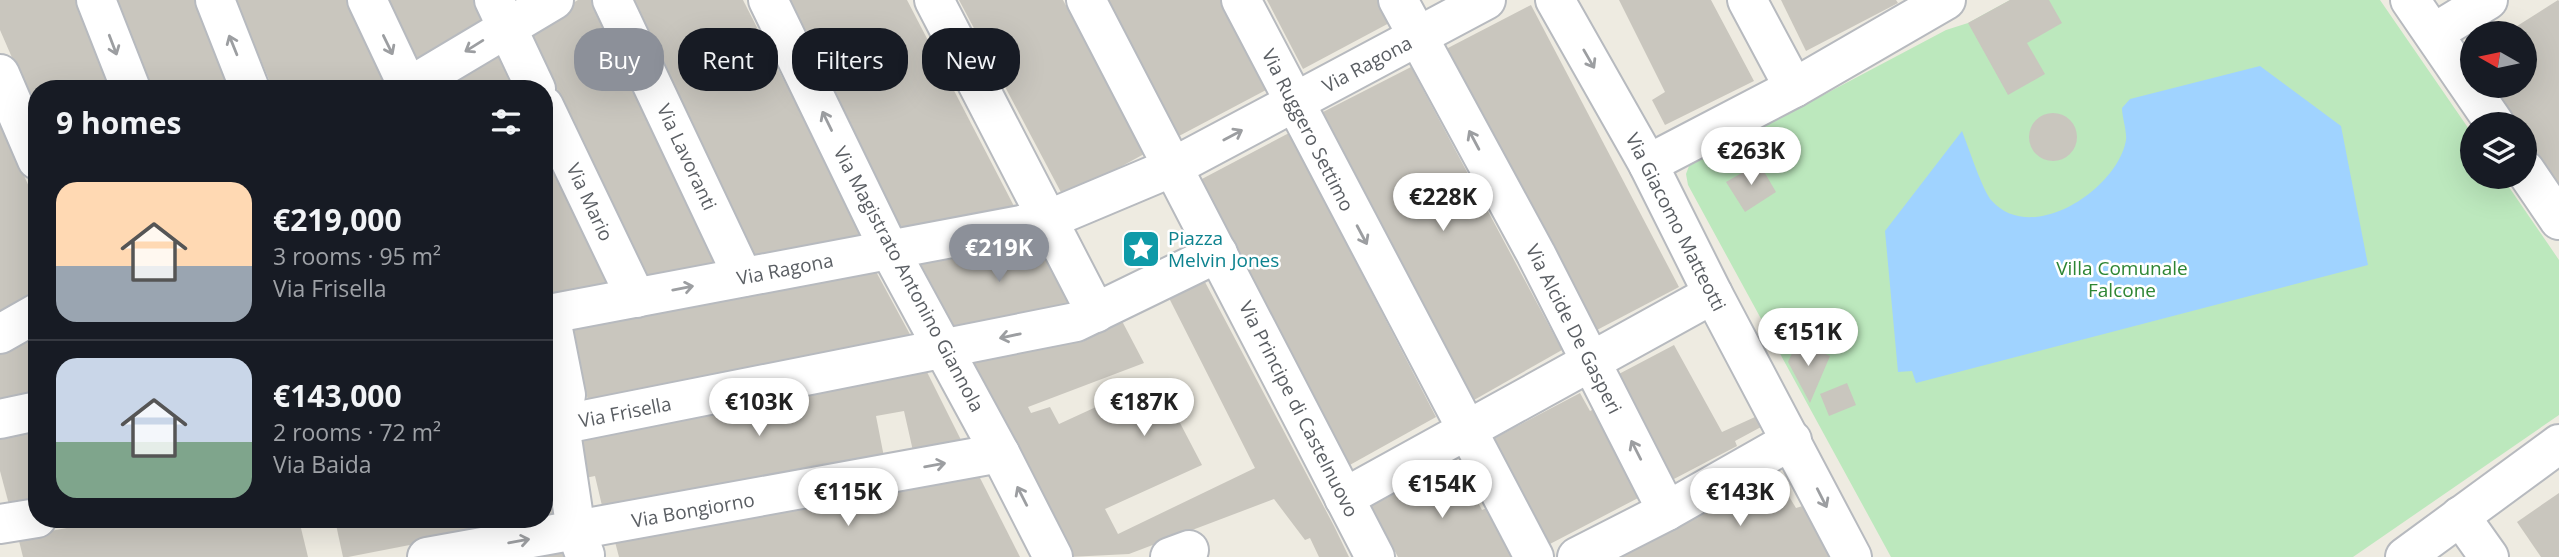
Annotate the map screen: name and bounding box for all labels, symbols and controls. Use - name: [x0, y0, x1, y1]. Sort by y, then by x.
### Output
- north arrow: [2460, 21, 2538, 98]
- map controls: [2460, 21, 2537, 189]
- chip: Buy: [574, 28, 664, 91]
- chip: Rent: [678, 28, 778, 91]
- chip: Filters: [792, 28, 908, 91]
- chip: New: [922, 28, 1020, 91]
- street label: Via Ragona: [1318, 30, 1416, 98]
- one-way arrow: [108, 33, 121, 55]
- one-way arrow: [225, 34, 238, 56]
- one-way arrow: [382, 34, 395, 55]
- one-way arrow: [465, 39, 484, 54]
- street label: Via Ruggero Settimo: [1256, 44, 1360, 216]
- one-way arrow: [1582, 49, 1596, 69]
- street label: Via Lavoranti: [651, 100, 723, 214]
- text: 9 homes: [56, 102, 181, 143]
- icon: filters: [487, 103, 525, 141]
- one-way arrow: [819, 111, 833, 132]
- button: layers: [2460, 112, 2537, 189]
- one-way arrow: [1222, 128, 1243, 141]
- street label: Via Giacomo Matteotti: [1620, 128, 1732, 316]
- pin: €263K: [1702, 128, 1800, 187]
- one-way arrow: [1467, 130, 1480, 151]
- text: €263K: [1717, 134, 1785, 166]
- street label: Via Magistrato Antonino Giannola: [828, 142, 990, 416]
- street label: Via Mario: [561, 159, 619, 245]
- pin: €228K: [1394, 174, 1492, 233]
- text: €228K: [1409, 180, 1477, 212]
- text: €219,000: [273, 199, 402, 240]
- icon: home: [112, 210, 196, 294]
- pin: €219K: [950, 224, 1048, 284]
- one-way arrow: [1356, 224, 1369, 245]
- place label: Piazza Melvin Jones: [1168, 225, 1279, 273]
- place icon: Piazza Melvin Jones: [1120, 228, 1162, 270]
- text: €219K: [965, 231, 1033, 263]
- text: 3 rooms · 95 m²: [273, 240, 441, 272]
- street label: Via Alcide De Gasperi: [1520, 240, 1628, 418]
- street label: Via Ragona: [734, 247, 836, 291]
- park label: Villa Comunale Falcone: [2056, 255, 2188, 303]
- text: Via Frisella: [273, 272, 387, 304]
- one-way arrow: [671, 281, 694, 295]
- street label: Via Principe di Castelnuovo: [1233, 297, 1365, 521]
- pin: €151K: [1759, 308, 1857, 368]
- text: €151K: [1774, 315, 1842, 347]
- one-way arrow: [999, 330, 1022, 343]
- text: €143,000: [273, 375, 402, 416]
- pin: €103K: [710, 378, 808, 438]
- pin: €187K: [1095, 378, 1193, 438]
- text: €103K: [725, 385, 793, 417]
- text: €187K: [1110, 385, 1178, 417]
- icon: home: [112, 386, 196, 470]
- street label: Via Frisella: [576, 390, 674, 434]
- text: 2 rooms · 72 m²: [273, 416, 441, 448]
- one-way arrow: [1629, 440, 1643, 461]
- text: Via Baida: [273, 448, 372, 480]
- one-way arrow: [923, 458, 946, 471]
- pin: €154K: [1393, 461, 1491, 520]
- text: €154K: [1408, 467, 1476, 499]
- pin: €115K: [799, 468, 897, 528]
- pin: €143K: [1691, 468, 1789, 528]
- text: €115K: [814, 475, 882, 507]
- text: €143K: [1706, 475, 1774, 507]
- street label: Via Bongiorno: [629, 486, 757, 534]
- one-way arrow: [1015, 486, 1029, 507]
- one-way arrow: [1816, 487, 1829, 508]
- one-way arrow: [507, 534, 530, 547]

